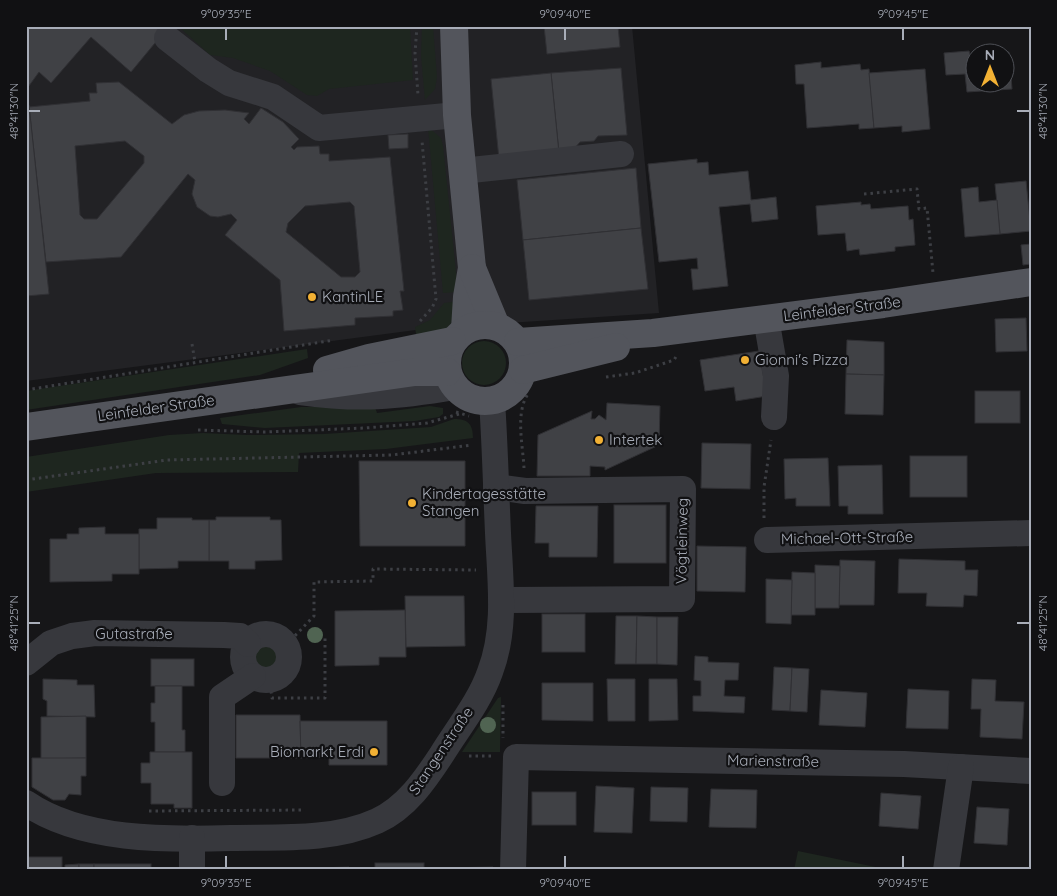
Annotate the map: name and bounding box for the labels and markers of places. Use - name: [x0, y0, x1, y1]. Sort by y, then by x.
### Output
- place label: KantinLE: [322, 287, 383, 306]
- marker: KantinLE: [306, 291, 318, 303]
- place label: Gionni's Pizza: [755, 350, 848, 369]
- marker: Gionni's Pizza: [739, 354, 751, 366]
- place label: Intertek: [609, 430, 662, 449]
- marker: Intertek: [593, 434, 605, 446]
- place label: Kindertagesstätte Stangen: [422, 484, 546, 520]
- marker: Kindertagesstätte Stangen: [406, 497, 418, 509]
- place label: Biomarkt Erdi: [270, 742, 364, 761]
- marker: Biomarkt Erdi: [368, 746, 380, 758]

